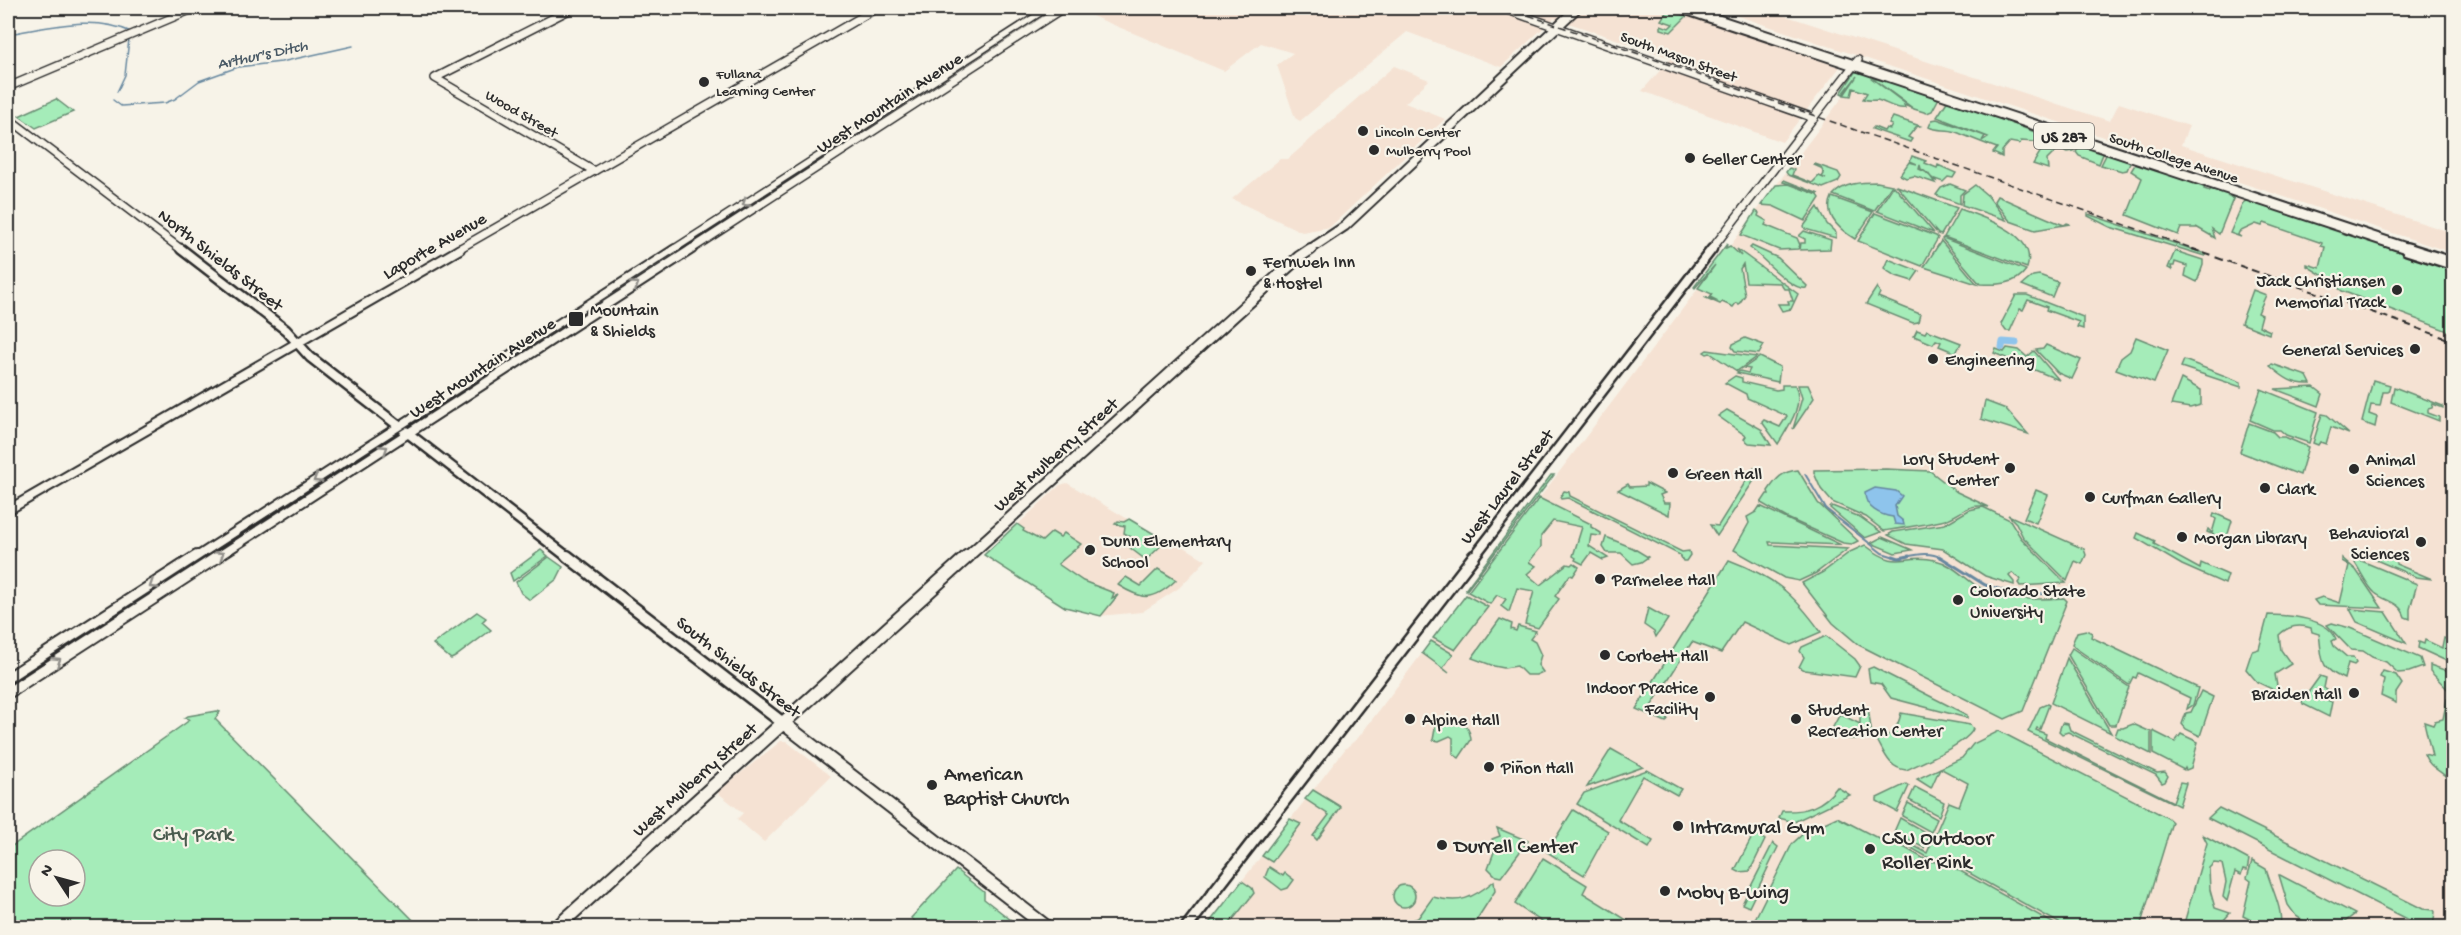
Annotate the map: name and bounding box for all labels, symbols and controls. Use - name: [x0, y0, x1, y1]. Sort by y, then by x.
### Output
- street label: South Mason Street: [1618, 29, 1741, 88]
- water label: Arthur's Ditch: [216, 38, 310, 75]
- street label: West Mountain Avenue: [813, 49, 968, 159]
- place label: Fullana Learning Center: [715, 66, 816, 101]
- marker: Fullana Learning Center: [697, 75, 711, 89]
- street label: Wood Street: [482, 87, 562, 144]
- road number: US 287: [2034, 123, 2094, 149]
- marker: Lincoln Center: [1356, 124, 1370, 138]
- place label: Lincoln Center: [1375, 124, 1462, 142]
- street label: South College Avenue: [2107, 130, 2240, 188]
- marker: Mulberry Pool: [1367, 143, 1381, 157]
- place label: Mulberry Pool: [1386, 143, 1471, 161]
- place label: Geller Center: [1702, 150, 1803, 171]
- marker: Geller Center: [1683, 151, 1697, 165]
- one-way arrow: [742, 196, 753, 207]
- street label: North Shields Street: [153, 205, 288, 317]
- street label: Laporte Avenue: [380, 209, 491, 285]
- place label: Fernweh Inn & Hostel: [1262, 253, 1355, 295]
- marker: Fernweh Inn & Hostel: [1244, 264, 1258, 278]
- place label: Jack Christiansen Memorial Track: [2256, 272, 2387, 314]
- one-way arrow: [629, 282, 640, 293]
- marker: Jack Christiansen Memorial Track: [2390, 283, 2404, 297]
- place label: Mountain & Shields: [590, 301, 659, 343]
- marker: Mountain & Shields: [567, 310, 585, 328]
- street label: West Mountain Avenue: [406, 314, 561, 424]
- place label: General Services: [2282, 341, 2404, 362]
- marker: General Services: [2408, 342, 2422, 356]
- place label: Engineering: [1945, 351, 2035, 372]
- marker: Engineering: [1926, 352, 1940, 366]
- street label: West Mulberry Street: [990, 393, 1125, 517]
- street label: West Laurel Street: [1457, 425, 1560, 549]
- one-way arrow: [377, 445, 388, 456]
- place label: Lory Student Center: [1903, 450, 2000, 492]
- place label: Animal Sciences: [2366, 451, 2426, 493]
- marker: Lory Student Center: [2003, 461, 2017, 475]
- marker: Animal Sciences: [2347, 462, 2361, 476]
- place label: Green Hall: [1685, 465, 1762, 486]
- marker: Green Hall: [1666, 466, 1680, 480]
- one-way arrow: [313, 472, 324, 483]
- place label: Clark: [2277, 480, 2317, 501]
- marker: Clark: [2258, 481, 2272, 495]
- place label: Curfman Gallery: [2102, 489, 2222, 510]
- marker: Curfman Gallery: [2083, 490, 2097, 504]
- place label: Behavioral Sciences: [2328, 524, 2410, 566]
- place label: Morgan Library: [2194, 529, 2307, 550]
- marker: Morgan Library: [2175, 530, 2189, 544]
- place label: Dunn Elementary School: [1101, 532, 1231, 574]
- marker: Behavioral Sciences: [2414, 535, 2428, 549]
- marker: Dunn Elementary School: [1083, 543, 1097, 557]
- one-way arrow: [213, 551, 224, 562]
- place label: Parmelee Hall: [1611, 571, 1715, 592]
- marker: Parmelee Hall: [1593, 572, 1607, 586]
- one-way arrow: [149, 577, 159, 589]
- place label: Colorado State University: [1970, 582, 2086, 624]
- marker: Colorado State University: [1951, 593, 1965, 607]
- street label: South Shields Street: [671, 613, 805, 724]
- place label: Corbett Hall: [1617, 647, 1708, 668]
- marker: Corbett Hall: [1598, 648, 1612, 662]
- one-way arrow: [50, 657, 61, 668]
- place label: Indoor Practice Facility: [1586, 679, 1699, 721]
- place label: Braiden Hall: [2251, 685, 2342, 706]
- marker: Braiden Hall: [2347, 686, 2361, 700]
- marker: Indoor Practice Facility: [1703, 690, 1717, 704]
- place label: Student Recreation Center: [1808, 701, 1944, 743]
- place label: Alpine Hall: [1422, 711, 1500, 732]
- marker: Alpine Hall: [1403, 712, 1417, 726]
- marker: Student Recreation Center: [1789, 712, 1803, 726]
- street label: West Mulberry Street: [629, 718, 764, 842]
- place label: Piñon Hall: [1500, 759, 1574, 780]
- marker: Piñon Hall: [1482, 760, 1496, 774]
- place label: American Baptist Church: [943, 764, 1070, 813]
- marker: American Baptist Church: [925, 778, 939, 792]
- place label: Intramural Gym: [1690, 817, 1825, 842]
- marker: Intramural Gym: [1671, 819, 1685, 833]
- park label: City Park: [153, 824, 236, 849]
- place label: CSU Outdoor Roller Rink: [1882, 828, 1994, 877]
- place label: Durrell Center: [1452, 836, 1578, 861]
- marker: Durrell Center: [1435, 838, 1449, 852]
- marker: CSU Outdoor Roller Rink: [1863, 842, 1877, 856]
- north arrow: [27, 848, 87, 908]
- text: N: [37, 861, 59, 881]
- place label: Moby B-wing: [1677, 882, 1789, 907]
- marker: Moby B-wing: [1658, 884, 1672, 898]

